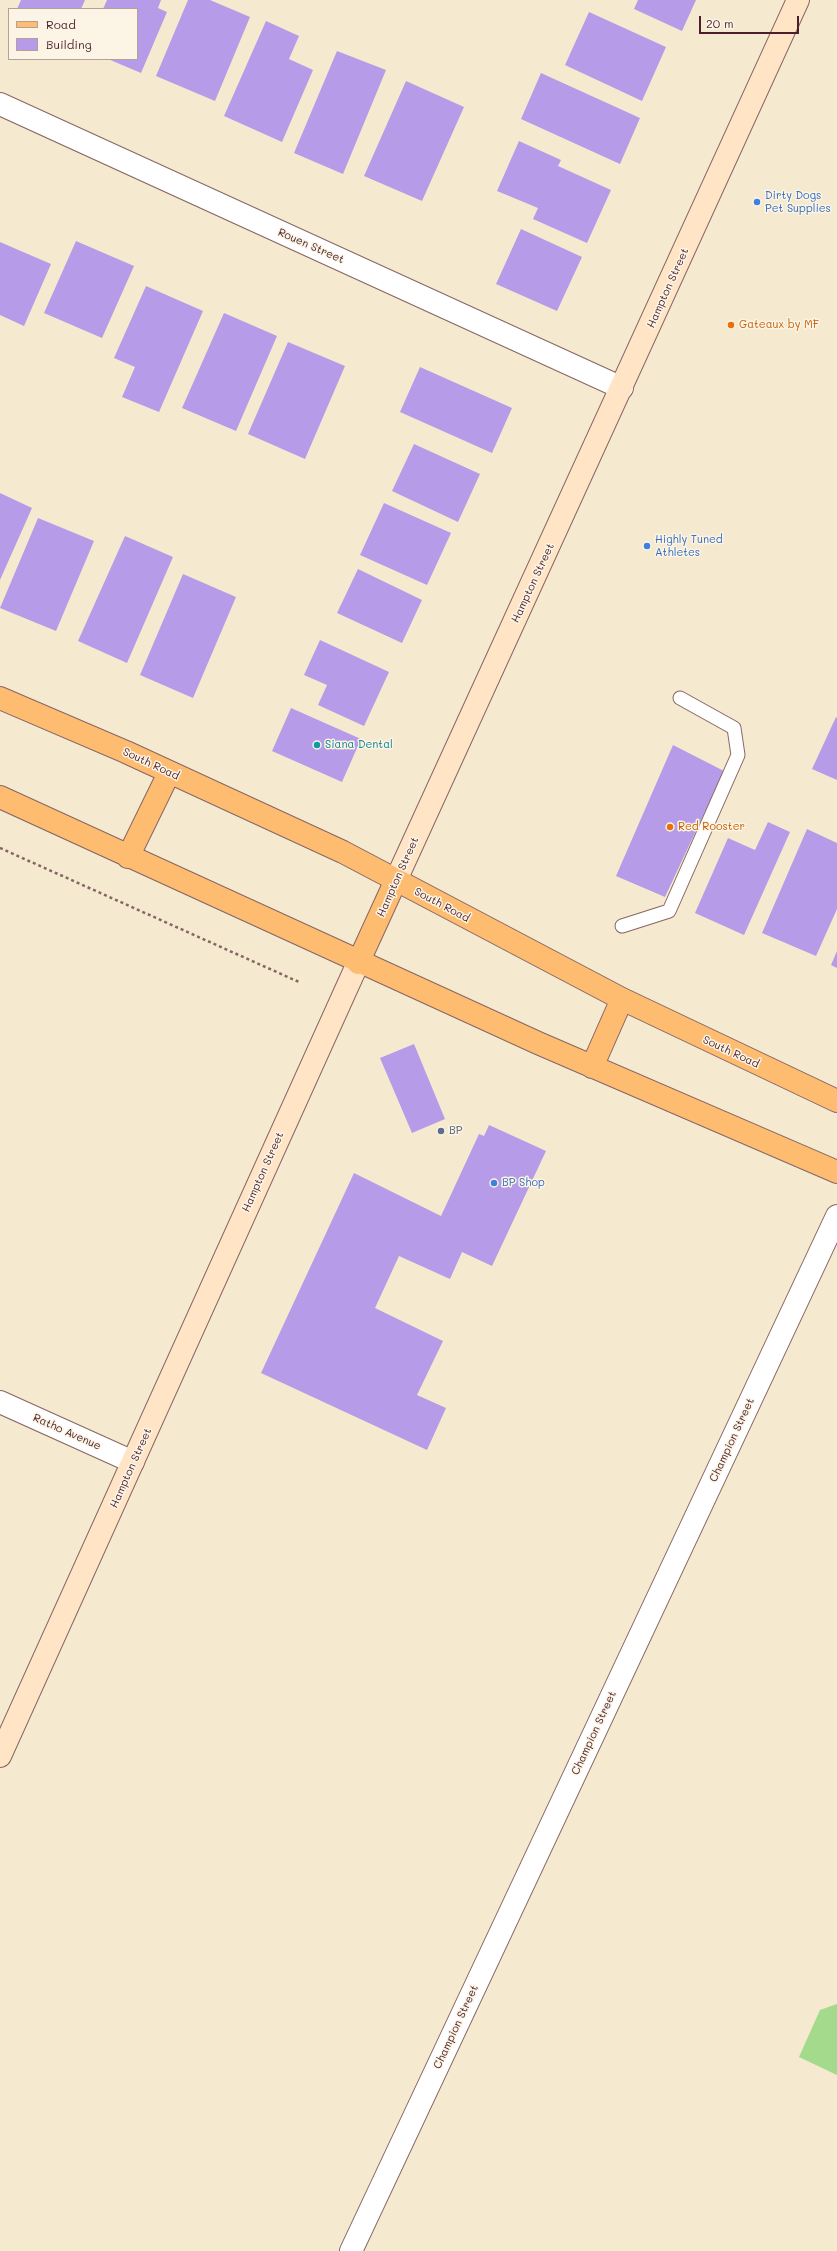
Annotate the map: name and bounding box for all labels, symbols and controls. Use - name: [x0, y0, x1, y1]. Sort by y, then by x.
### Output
- legend: [8, 8, 138, 60]
- scale bar: [701, 8, 801, 34]
- text: 20 m: [706, 15, 734, 31]
- text: Road: [46, 16, 76, 32]
- text: Building: [46, 36, 92, 52]
- place label: Dirty Dogs Pet Supplies: [765, 189, 831, 215]
- marker: Dirty Dogs Pet Supplies: [752, 197, 762, 207]
- street label: Rouen Street: [276, 226, 346, 266]
- street label: Hampton Street: [644, 246, 692, 330]
- place label: Gateaux by MF: [739, 318, 819, 332]
- marker: Gateaux by MF: [726, 320, 736, 330]
- place label: Highly Tuned Athletes: [655, 533, 723, 559]
- street label: Hampton Street: [509, 541, 557, 625]
- marker: Highly Tuned Athletes: [642, 541, 652, 551]
- place label: Siana Dental: [325, 738, 393, 752]
- marker: Siana Dental: [312, 740, 322, 750]
- street label: South Road: [121, 745, 181, 783]
- place label: Red Rooster: [678, 820, 745, 834]
- marker: Red Rooster: [665, 822, 675, 832]
- street label: Hampton Street: [374, 835, 422, 919]
- street label: South Road: [412, 885, 472, 925]
- street label: South Road: [701, 1033, 761, 1071]
- place label: BP: [449, 1124, 463, 1138]
- marker: BP: [436, 1126, 446, 1136]
- street label: Hampton Street: [239, 1130, 287, 1214]
- place label: BP Shop: [502, 1176, 545, 1190]
- marker: BP Shop: [489, 1178, 499, 1188]
- street label: Champion Street: [707, 1396, 757, 1484]
- street label: Ratho Avenue: [31, 1411, 103, 1453]
- street label: Hampton Street: [107, 1426, 155, 1510]
- street label: Champion Street: [569, 1689, 619, 1777]
- street label: Champion Street: [431, 1983, 481, 2071]

